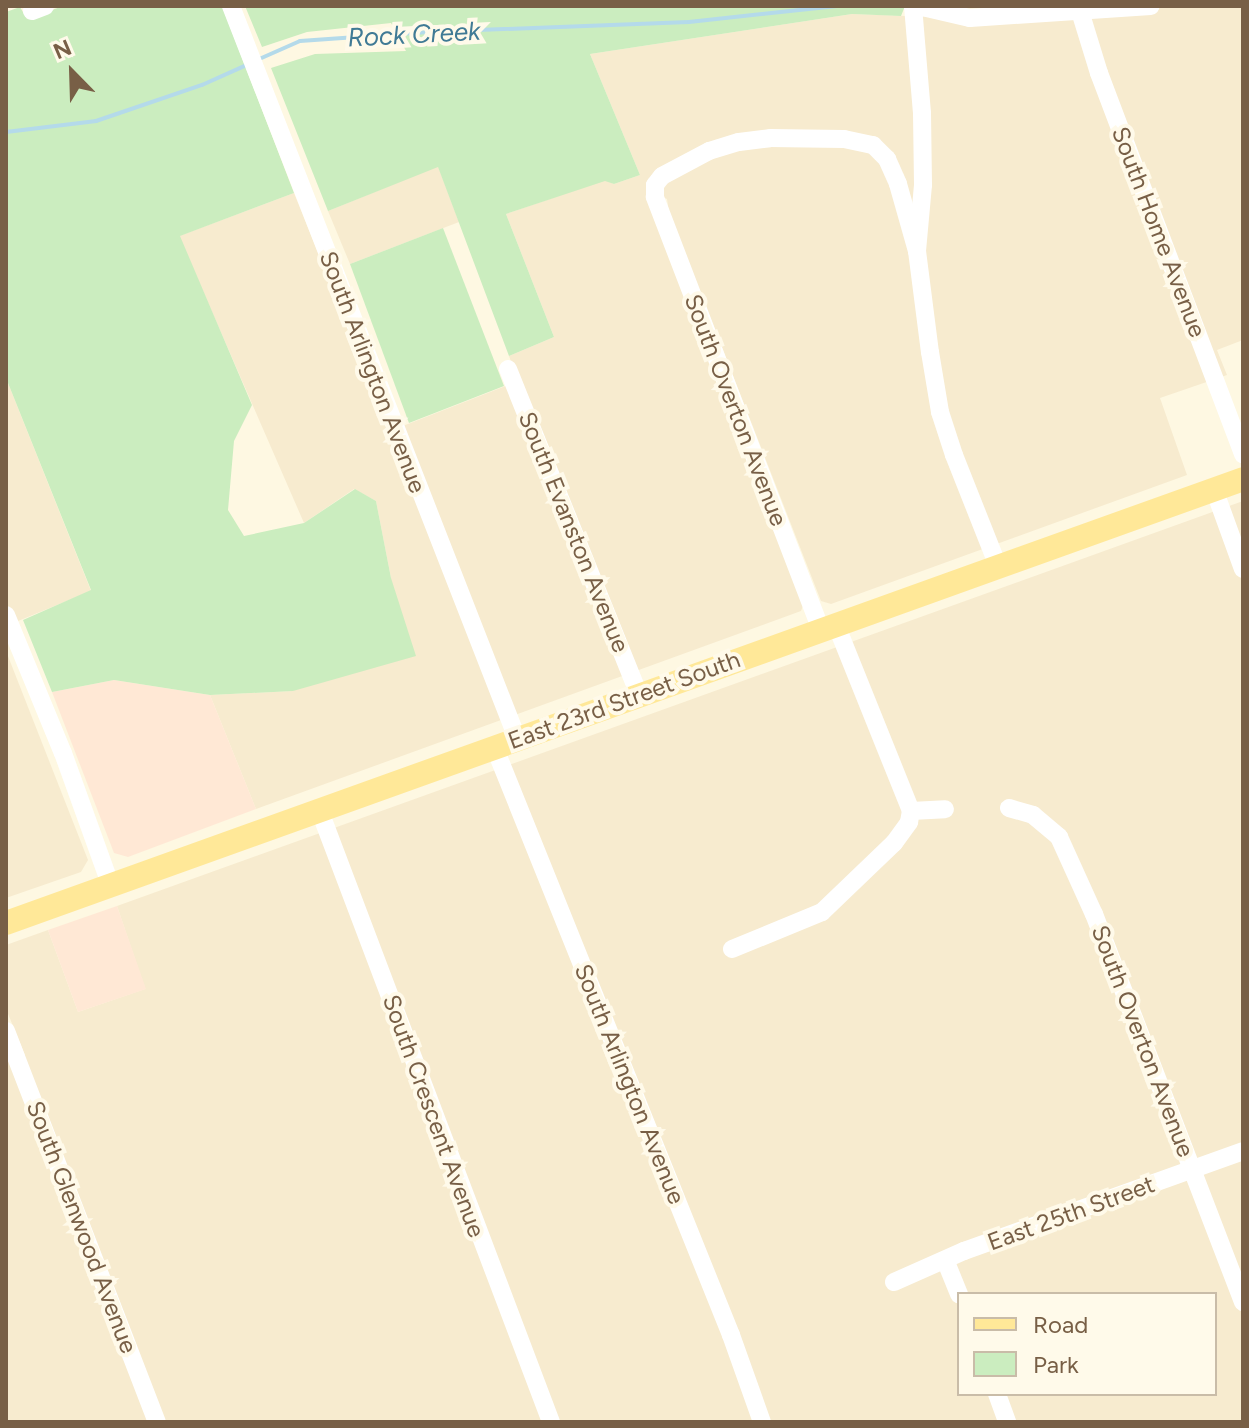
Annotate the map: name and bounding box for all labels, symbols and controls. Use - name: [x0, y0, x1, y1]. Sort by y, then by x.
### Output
- water label: Rock Creek: [347, 16, 481, 54]
- north arrow: [32, 32, 112, 112]
- text: N: [49, 34, 76, 65]
- street label: South Home Avenue: [1106, 123, 1212, 341]
- street label: South Arlington Avenue: [314, 247, 432, 497]
- street label: South Overton Avenue: [678, 290, 794, 530]
- street label: South Evanston Avenue: [512, 407, 636, 657]
- street label: East 23rd Street South: [504, 645, 744, 755]
- street label: South Overton Avenue: [1085, 921, 1201, 1161]
- street label: South Arlington Avenue: [569, 960, 691, 1208]
- street label: South Crescent Avenue: [377, 991, 491, 1241]
- street label: South Glenwood Avenue: [21, 1097, 143, 1357]
- street label: East 25th Street: [984, 1169, 1158, 1257]
- legend: [957, 1292, 1217, 1396]
- text: Road: [1033, 1310, 1088, 1339]
- text: Park: [1033, 1350, 1079, 1379]

